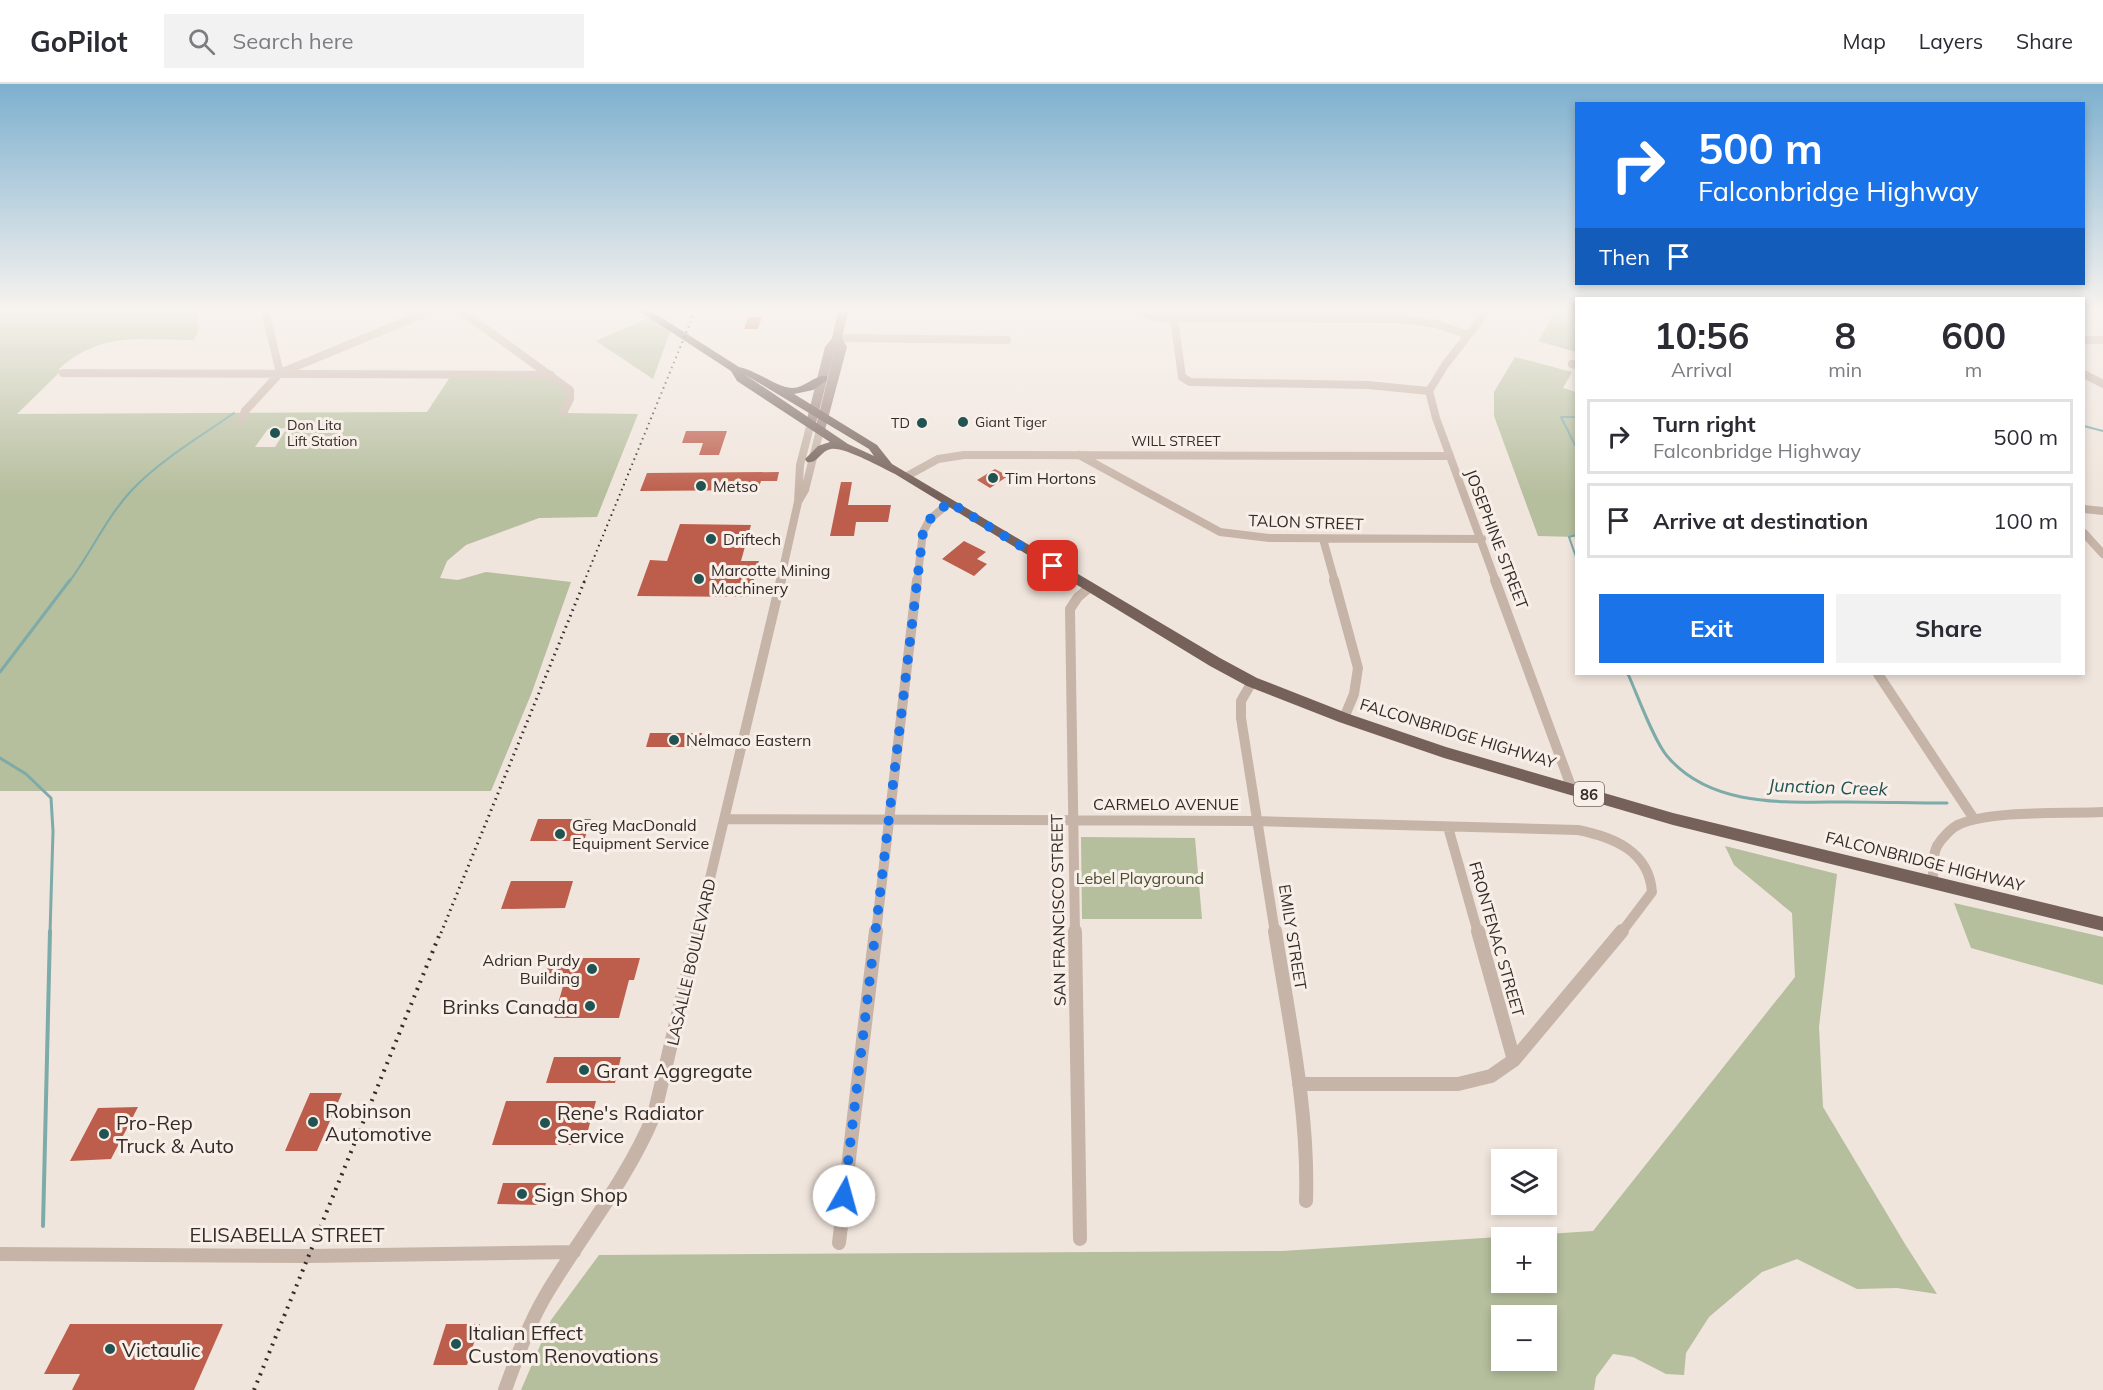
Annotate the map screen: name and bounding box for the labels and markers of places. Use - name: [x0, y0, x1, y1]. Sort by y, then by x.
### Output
- place label: Giant Tiger: [975, 413, 1048, 431]
- place label: TD: [891, 414, 910, 432]
- marker: Giant Tiger: [956, 415, 970, 429]
- place label: Don Lita Lift Station: [287, 416, 357, 450]
- marker: TD: [915, 416, 929, 430]
- marker: Don Lita Lift Station: [268, 426, 282, 440]
- place label: Tim Hortons: [1005, 468, 1096, 488]
- marker: Tim Hortons: [986, 471, 1000, 485]
- place label: Metso: [713, 476, 758, 496]
- marker: Metso: [694, 479, 708, 493]
- place label: Driftech: [723, 529, 781, 549]
- marker: Driftech: [704, 532, 718, 546]
- pin: [1027, 540, 1078, 591]
- place label: Marcotte Mining Machinery: [711, 560, 830, 598]
- marker: Marcotte Mining Machinery: [692, 572, 706, 586]
- place label: Nelmaco Eastern: [686, 730, 811, 750]
- marker: Nelmaco Eastern: [667, 733, 681, 747]
- place label: Greg MacDonald Equipment Service: [572, 815, 709, 853]
- marker: Greg MacDonald Equipment Service: [553, 827, 567, 841]
- place label: Adrian Purdy Building: [483, 950, 580, 988]
- marker: Adrian Purdy Building: [585, 962, 599, 976]
- place label: Brinks Canada: [442, 994, 578, 1019]
- marker: Brinks Canada: [583, 999, 597, 1013]
- place label: Grant Aggregate: [596, 1058, 752, 1083]
- marker: Grant Aggregate: [577, 1063, 591, 1077]
- place label: Robinson Automotive: [325, 1098, 432, 1146]
- place label: Rene's Radiator Service: [557, 1100, 705, 1148]
- place label: Pro-Rep Truck & Auto: [116, 1110, 234, 1158]
- marker: Robinson Automotive: [306, 1115, 320, 1129]
- marker: Rene's Radiator Service: [538, 1116, 552, 1130]
- marker: Pro-Rep Truck & Auto: [97, 1127, 111, 1141]
- place label: Sign Shop: [534, 1182, 628, 1207]
- marker: Sign Shop: [515, 1187, 529, 1201]
- place label: Italian Effect Custom Renovations: [468, 1320, 659, 1368]
- place label: Victaulic: [122, 1337, 201, 1362]
- marker: Italian Effect Custom Renovations: [449, 1337, 463, 1351]
- marker: Victaulic: [103, 1342, 117, 1356]

